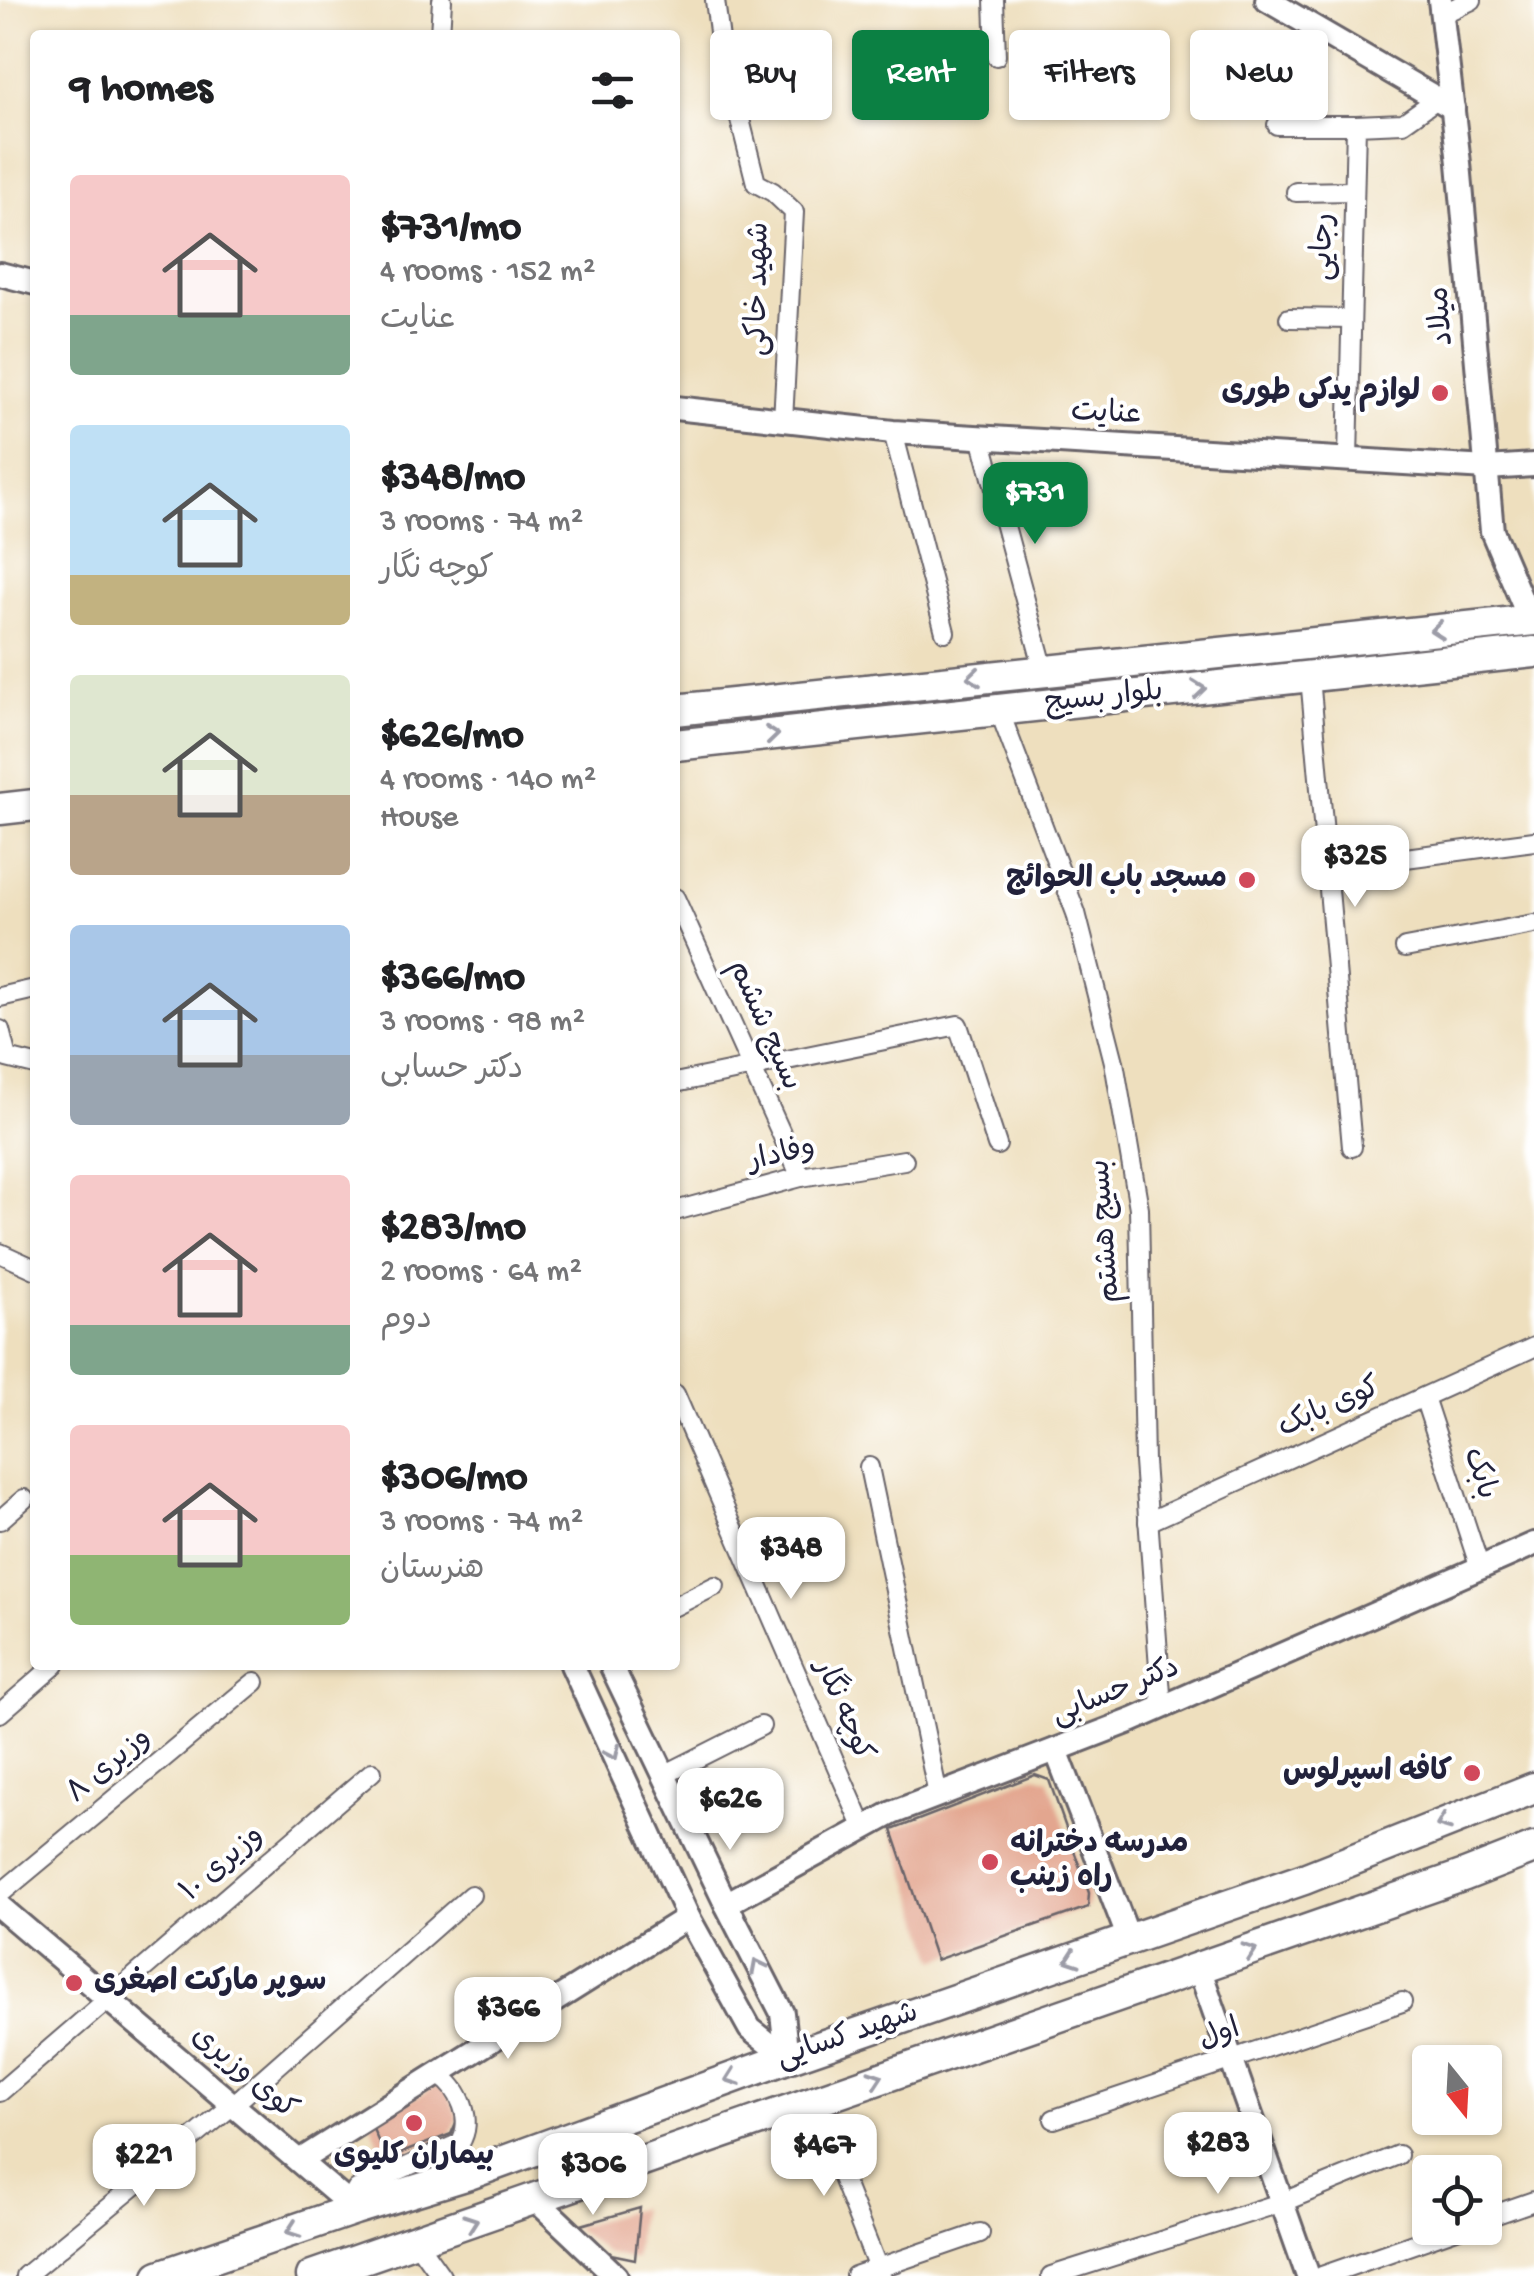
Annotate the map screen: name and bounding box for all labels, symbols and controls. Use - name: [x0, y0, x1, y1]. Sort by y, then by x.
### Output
- chip: Buy: [710, 30, 832, 120]
- chip: Rent: [852, 30, 989, 120]
- chip: Filters: [1009, 30, 1170, 120]
- chip: New: [1190, 30, 1328, 120]
- icon: filters: [585, 63, 640, 118]
- text: 9 homes: [70, 66, 212, 115]
- text: $731/mo: [380, 205, 521, 254]
- street label: رجایی: [1307, 213, 1343, 281]
- icon: home: [150, 215, 270, 335]
- street label: شهید خاکی: [741, 222, 779, 356]
- text: 4 rooms · 152 m²: [380, 254, 595, 292]
- street label: میلاد: [1423, 285, 1463, 347]
- text: عنایت: [380, 302, 455, 340]
- place label: لوازم یدکی طوری: [1221, 376, 1420, 412]
- marker: لوازم یدکی طوری: [1429, 382, 1451, 404]
- street label: عنایت: [1070, 396, 1142, 434]
- text: $348/mo: [380, 455, 525, 504]
- pin: $731: [976, 462, 1094, 547]
- icon: home: [150, 465, 270, 585]
- text: $731: [1005, 475, 1065, 513]
- text: 3 rooms · 74 m²: [380, 504, 583, 542]
- text: کوچه نگار: [380, 552, 494, 590]
- one-way arrow: [1429, 618, 1445, 640]
- one-way arrow: [966, 666, 982, 687]
- street label: بلوار بسیج: [1043, 675, 1165, 723]
- one-way arrow: [1192, 678, 1208, 700]
- text: $626/mo: [380, 713, 524, 762]
- icon: home: [150, 715, 270, 835]
- one-way arrow: [764, 725, 780, 746]
- text: 4 rooms · 140 m²: [380, 762, 596, 800]
- text: House: [380, 800, 458, 838]
- pin: $325: [1296, 825, 1414, 910]
- text: $325: [1323, 838, 1387, 876]
- place label: مسجد باب الحوائج: [1006, 863, 1227, 898]
- marker: مسجد باب الحوائج: [1236, 869, 1258, 891]
- text: $366/mo: [380, 955, 525, 1004]
- street label: بسیج ششم: [719, 955, 807, 1097]
- icon: home: [150, 965, 270, 1085]
- text: 3 rooms · 98 m²: [380, 1004, 585, 1042]
- text: دکتر حسابی: [380, 1052, 523, 1090]
- street label: وفادار: [742, 1131, 819, 1181]
- street label: بسیج هشتم: [1085, 1158, 1129, 1304]
- text: $283/mo: [380, 1205, 526, 1254]
- icon: home: [150, 1215, 270, 1335]
- text: 2 rooms · 64 m²: [380, 1254, 582, 1292]
- text: دوم: [380, 1302, 432, 1340]
- street label: کوی بابک: [1273, 1371, 1387, 1447]
- street label: بابک: [1453, 1444, 1503, 1504]
- text: $306/mo: [380, 1455, 528, 1504]
- icon: home: [150, 1465, 270, 1585]
- text: 3 rooms · 74 m²: [380, 1504, 583, 1542]
- pin: $348: [732, 1517, 850, 1602]
- text: $348: [759, 1530, 823, 1568]
- text: هنرستان: [380, 1552, 484, 1590]
- street label: کوچه نگار: [804, 1652, 883, 1767]
- street label: دکتر حسابی: [1047, 1652, 1185, 1734]
- street label: وزیری ۸: [61, 1722, 159, 1812]
- one-way arrow: [600, 1743, 620, 1761]
- place label: کافه اسپرلوس: [1283, 1753, 1453, 1791]
- marker: کافه اسپرلوس: [1461, 1762, 1483, 1784]
- pin: $626: [671, 1768, 789, 1853]
- text: $626: [699, 1781, 761, 1819]
- one-way arrow: [1435, 1812, 1453, 1832]
- street label: وزیری ۱۰: [174, 1819, 272, 1911]
- place label: مدرسه دخترانه راه زینب: [1010, 1828, 1189, 1897]
- marker: مدرسه دخترانه راه زینب: [979, 1851, 1001, 1873]
- one-way arrow: [1240, 1942, 1257, 1962]
- one-way arrow: [1065, 1947, 1082, 1968]
- one-way arrow: [751, 1959, 770, 1977]
- place label: سوپر مارکت اصغری: [94, 1966, 326, 2001]
- marker: سوپر مارکت اصغری: [63, 1972, 85, 1994]
- pin: $366: [449, 1977, 567, 2062]
- text: $366: [476, 1990, 540, 2028]
- street label: شهید کسایی: [773, 1996, 923, 2078]
- street label: اول: [1195, 2013, 1245, 2059]
- street label: کوی وزیری: [183, 2020, 303, 2128]
- north arrow: [1412, 2045, 1502, 2135]
- map controls: [1412, 2045, 1502, 2245]
- one-way arrow: [725, 2066, 742, 2087]
- one-way arrow: [866, 2069, 883, 2090]
- marker: بیماران کلیوی: [403, 2112, 425, 2134]
- pin: $283: [1159, 2112, 1277, 2197]
- pin: $467: [765, 2114, 883, 2199]
- pin: $221: [85, 2124, 203, 2209]
- text: $283: [1186, 2125, 1250, 2163]
- text: $467: [793, 2127, 855, 2165]
- pin: $306: [534, 2133, 652, 2218]
- text: $221: [115, 2137, 173, 2175]
- place label: بیماران کلیوی: [334, 2140, 494, 2175]
- text: $306: [560, 2146, 626, 2184]
- button: locate: [1412, 2155, 1502, 2245]
- one-way arrow: [461, 2213, 478, 2234]
- one-way arrow: [286, 2218, 303, 2239]

